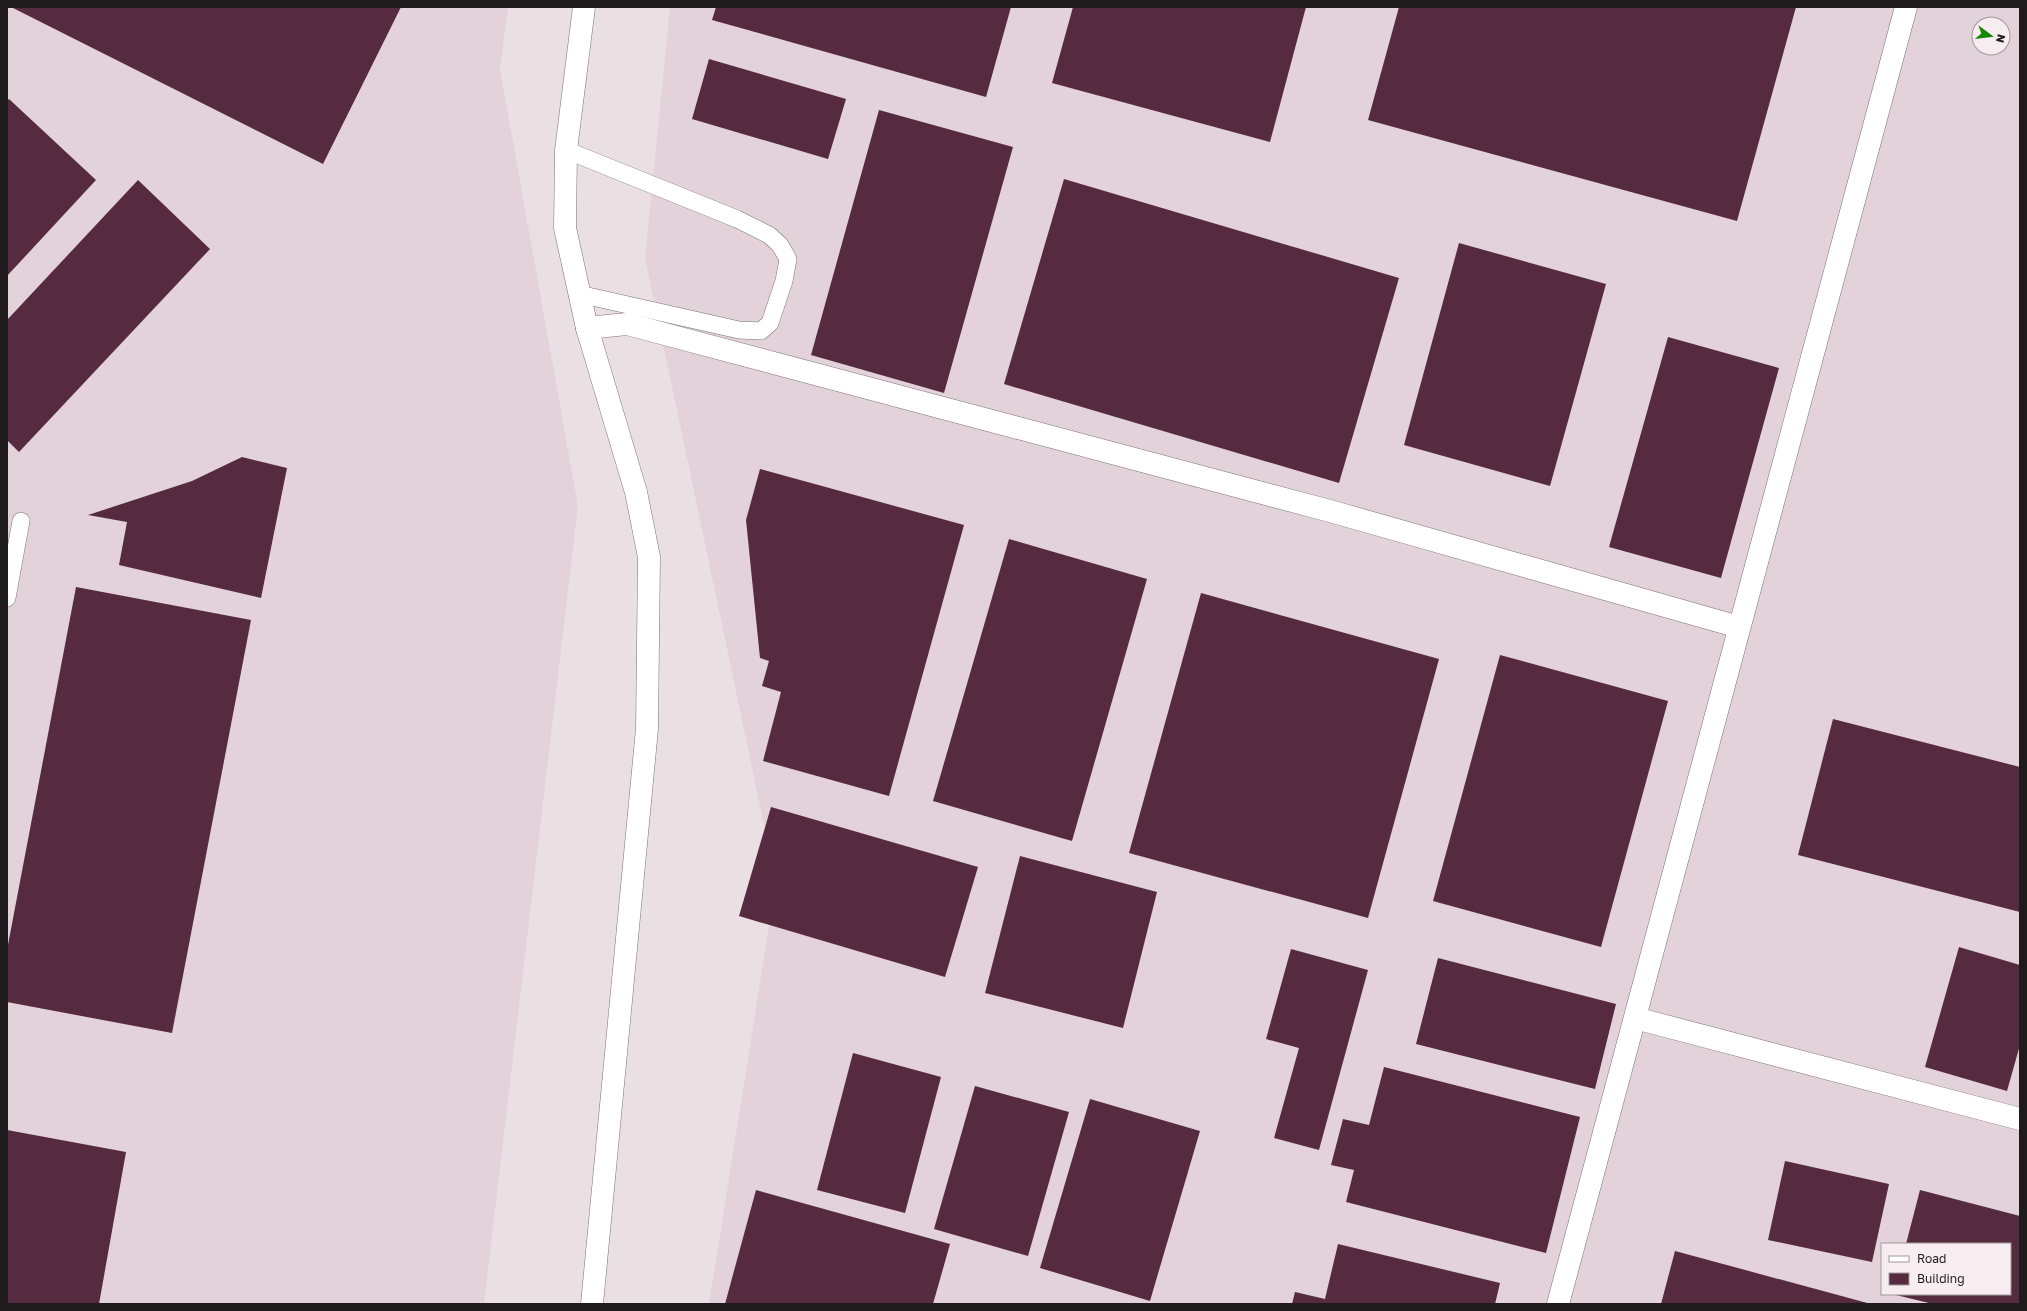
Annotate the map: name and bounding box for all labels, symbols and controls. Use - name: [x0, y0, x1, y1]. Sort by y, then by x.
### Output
- north arrow: [1971, 16, 2011, 56]
- text: N: [1994, 33, 2009, 44]
- legend: [1881, 1243, 2011, 1295]
- text: Road: [1917, 1251, 1946, 1266]
- text: Building: [1917, 1271, 1965, 1286]

